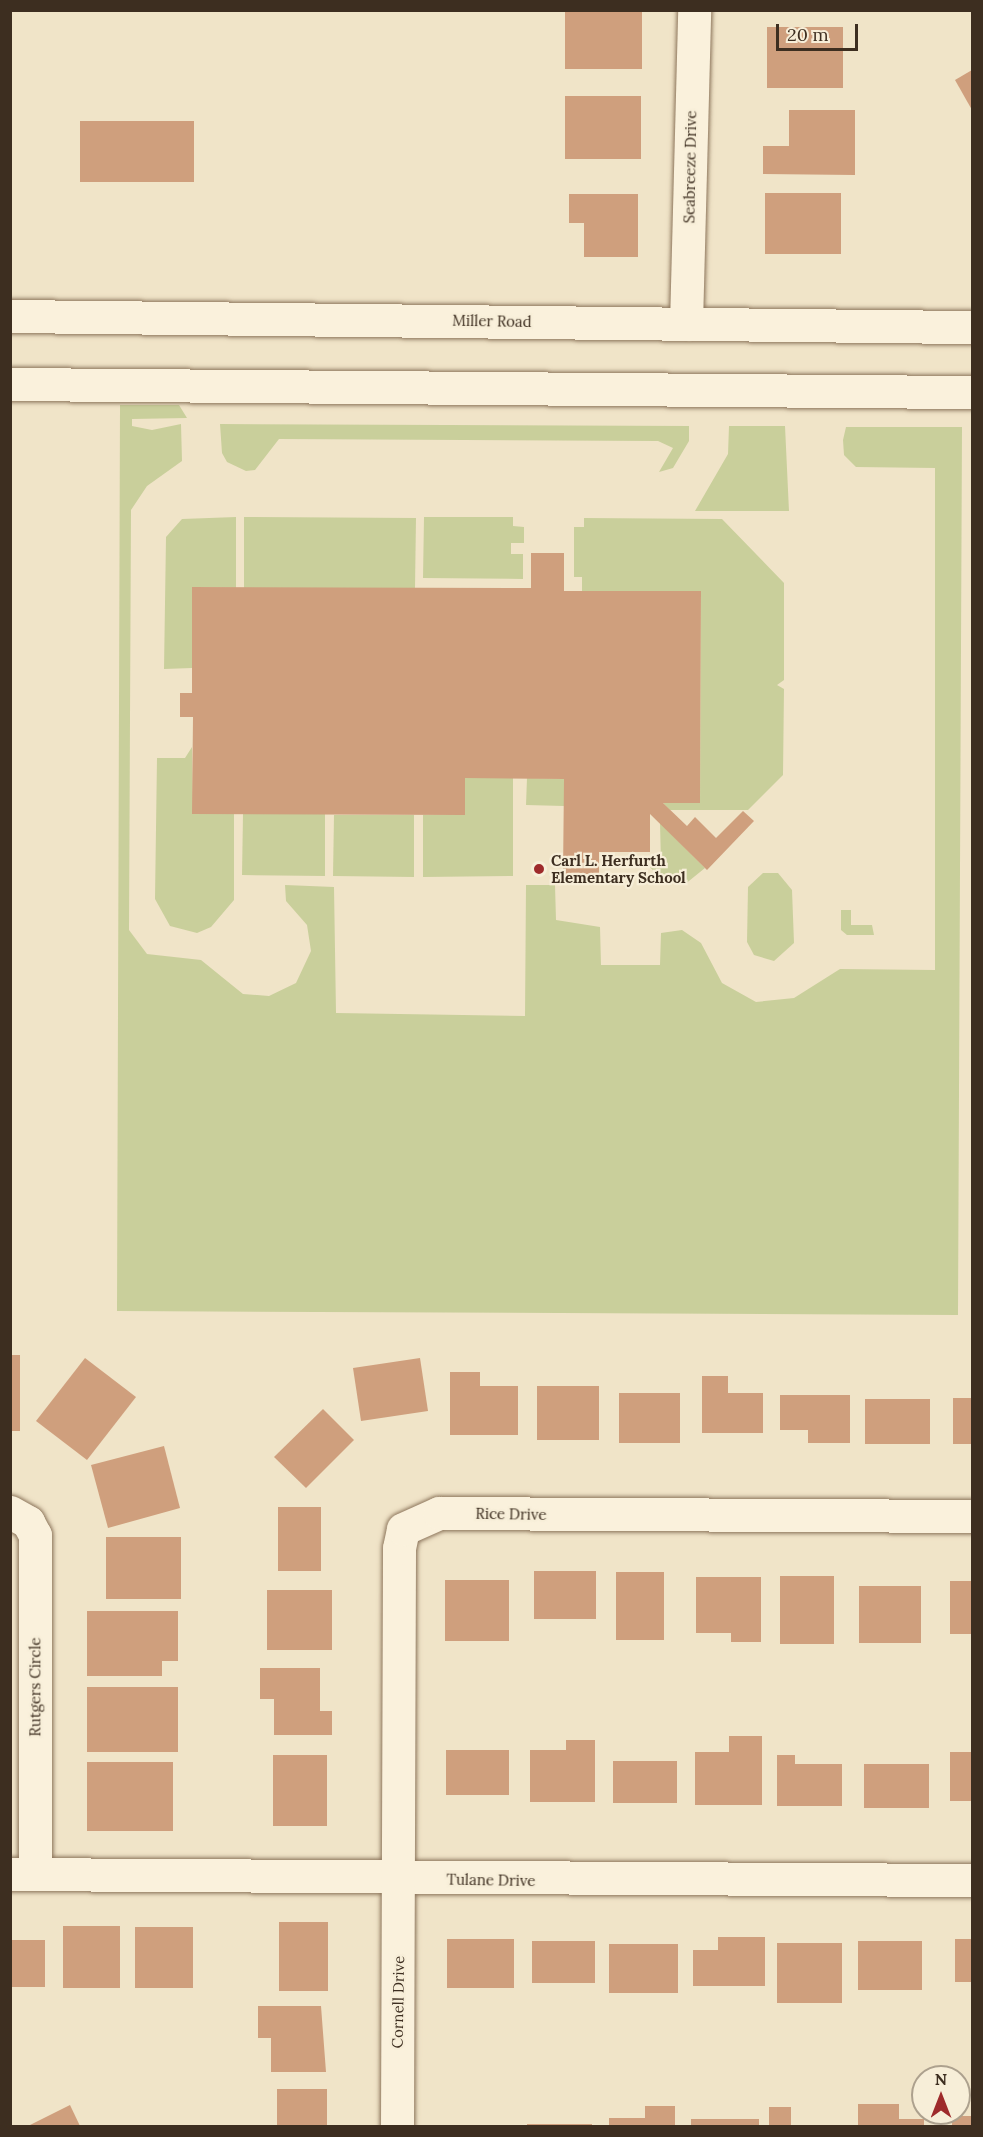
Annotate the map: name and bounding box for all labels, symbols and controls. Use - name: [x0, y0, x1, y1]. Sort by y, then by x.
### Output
- scale bar: [779, 12, 862, 50]
- text: 20 m: [787, 23, 829, 46]
- street label: Seabreeze Drive: [680, 110, 700, 224]
- street label: Miller Road: [452, 311, 532, 331]
- place label: Carl L. Herfurth Elementary School: [551, 851, 686, 886]
- marker: Carl L. Herfurth Elementary School: [532, 862, 546, 876]
- street label: Rice Drive: [475, 1504, 547, 1524]
- street label: Rutgers Circle: [26, 1637, 44, 1737]
- street label: Tulane Drive: [446, 1870, 536, 1890]
- street label: Cornell Drive: [388, 1956, 408, 2048]
- north arrow: [911, 2065, 971, 2125]
- text: N: [935, 2069, 947, 2089]

